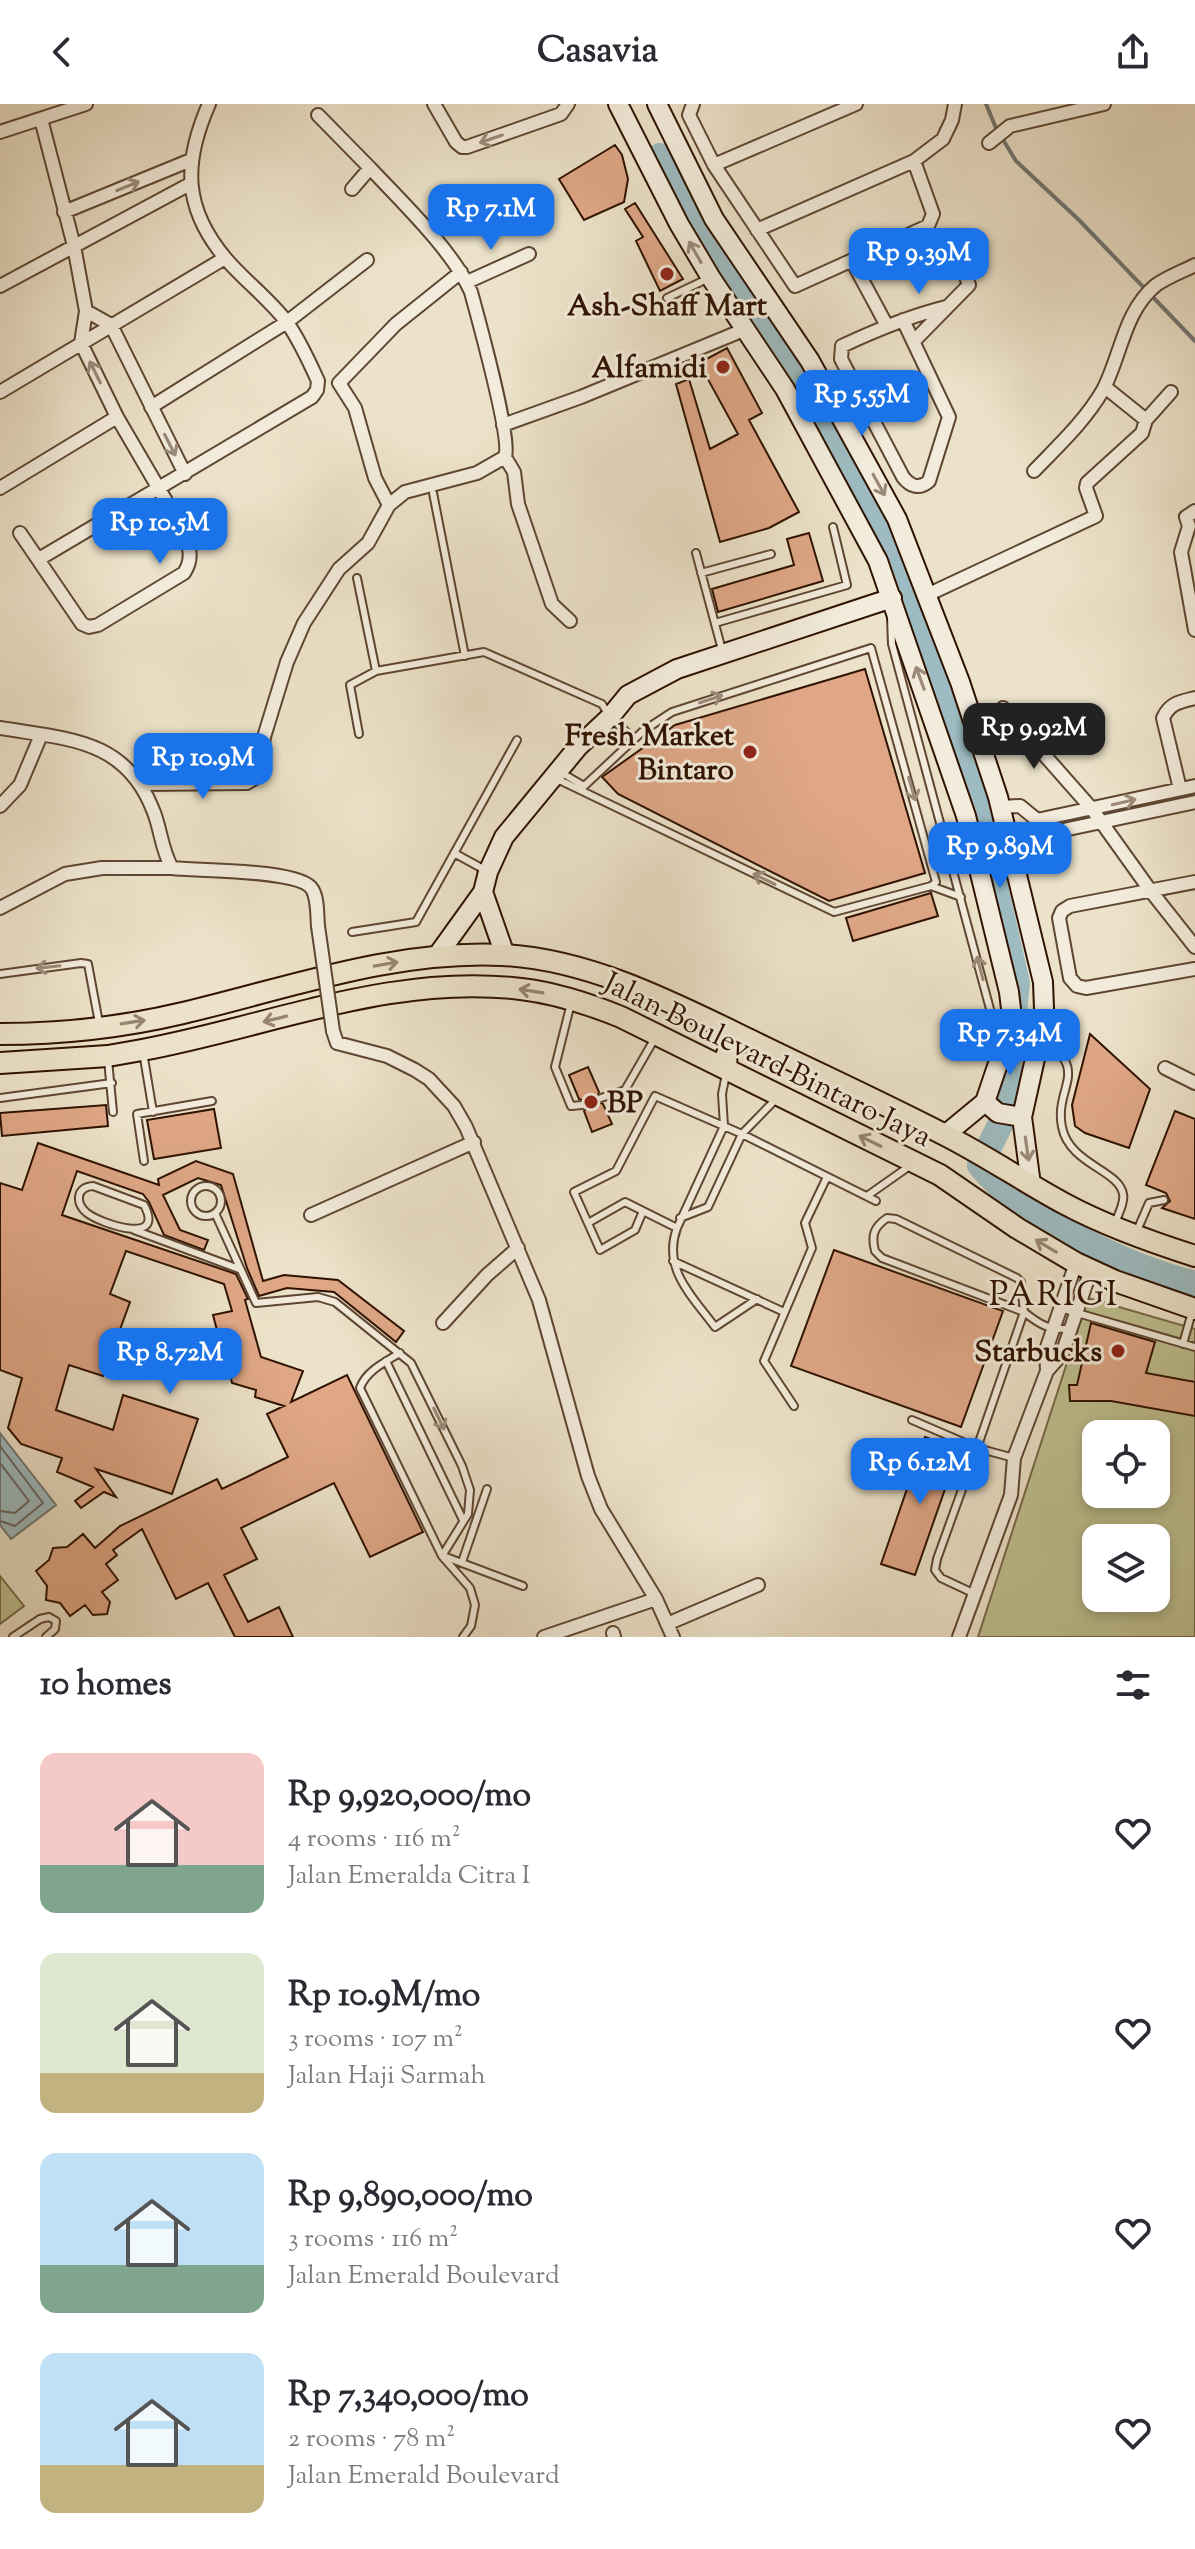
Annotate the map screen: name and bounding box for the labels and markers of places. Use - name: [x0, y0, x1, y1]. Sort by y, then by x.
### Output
- pin: Rp 7.1M: [417, 184, 565, 252]
- pin: Rp 9.39M: [836, 228, 1002, 296]
- marker: Ash-Shaff Mart: [658, 265, 676, 283]
- place label: Ash-Shaff Mart: [567, 286, 768, 329]
- place label: Alfamidi: [591, 348, 707, 391]
- marker: Alfamidi: [714, 358, 732, 376]
- pin: Rp 5.55M: [779, 370, 945, 438]
- pin: Rp 10.5M: [77, 498, 243, 566]
- pin: Rp 9.92M: [951, 703, 1117, 771]
- place label: Fresh Market Bintaro: [565, 716, 735, 793]
- pin: Rp 10.9M: [120, 733, 286, 801]
- marker: Fresh Market Bintaro: [741, 743, 759, 761]
- pin: Rp 9.89M: [917, 822, 1083, 890]
- pin: Rp 7.34M: [927, 1009, 1093, 1077]
- place label: BP: [607, 1083, 643, 1126]
- marker: BP: [582, 1093, 600, 1111]
- pin: Rp 8.72M: [87, 1328, 253, 1396]
- place label: Starbucks: [974, 1332, 1102, 1375]
- marker: Starbucks: [1109, 1342, 1127, 1360]
- pin: Rp 6.12M: [837, 1438, 1003, 1506]

